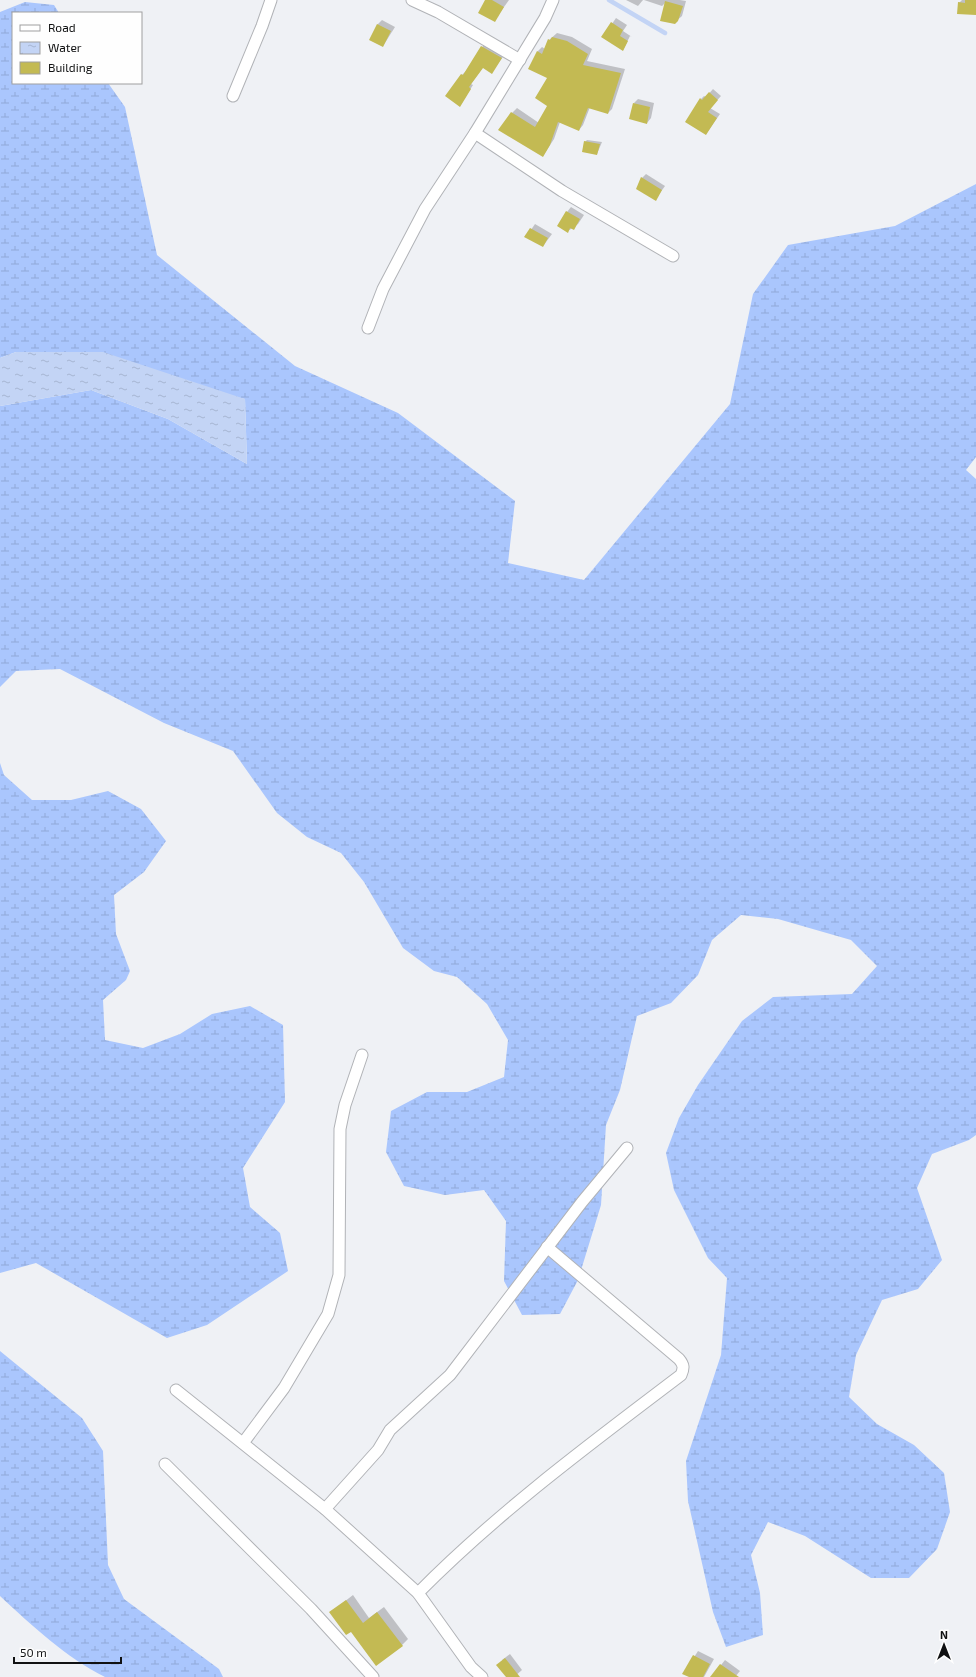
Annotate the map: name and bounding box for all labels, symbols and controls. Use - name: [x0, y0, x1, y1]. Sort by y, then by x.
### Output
- legend: [12, 12, 142, 84]
- text: Road: [48, 20, 76, 34]
- text: Water: [48, 40, 82, 54]
- text: Building: [48, 60, 93, 74]
- north arrow: [924, 1625, 964, 1665]
- text: N: [940, 1628, 948, 1641]
- scale bar: [14, 1639, 121, 1665]
- text: 50 m: [20, 1645, 47, 1659]

